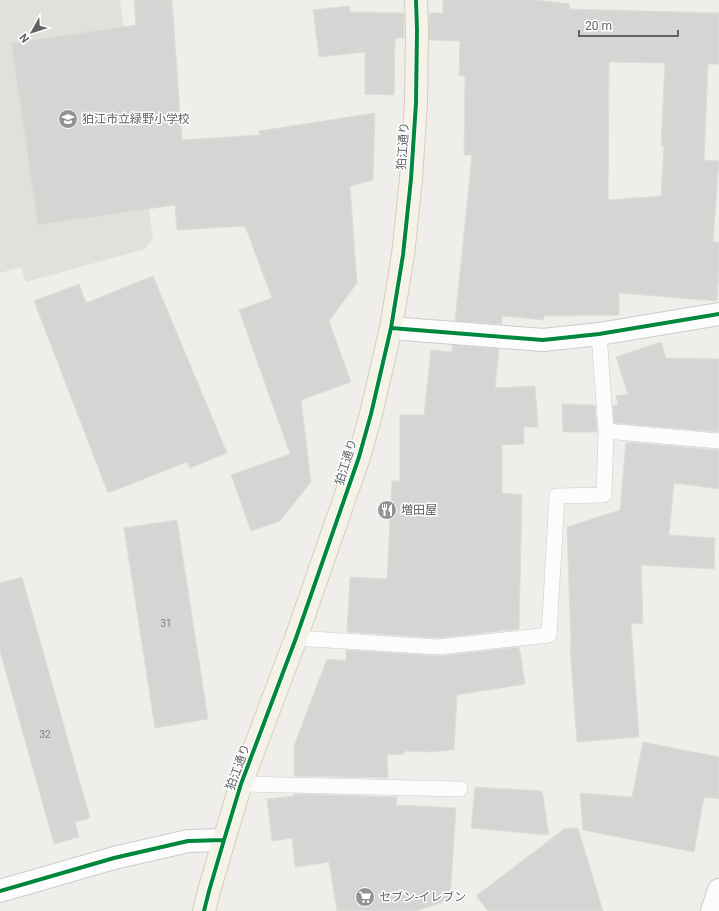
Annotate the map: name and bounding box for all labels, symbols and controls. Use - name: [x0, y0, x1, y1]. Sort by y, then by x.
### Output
- north arrow: [12, 12, 52, 52]
- scale bar: [579, 12, 678, 38]
- text: 20 m: [585, 19, 612, 33]
- text: N: [17, 31, 32, 45]
- school or university icon: 狛江市立緑野小学校: [57, 108, 79, 130]
- place label: 狛江市立緑野小学校: [82, 112, 190, 126]
- street label: 狛江通り: [394, 122, 412, 170]
- street label: 狛江通り: [332, 437, 360, 487]
- restaurant icon: 増田屋: [376, 499, 398, 521]
- place label: 増田屋: [401, 503, 437, 517]
- house number: 31: [160, 618, 172, 629]
- house number: 32: [39, 729, 51, 740]
- street label: 狛江通り: [223, 742, 253, 792]
- supermarket icon: セブン-イレブン: [354, 886, 376, 908]
- place label: セブン-イレブン: [379, 890, 466, 904]

